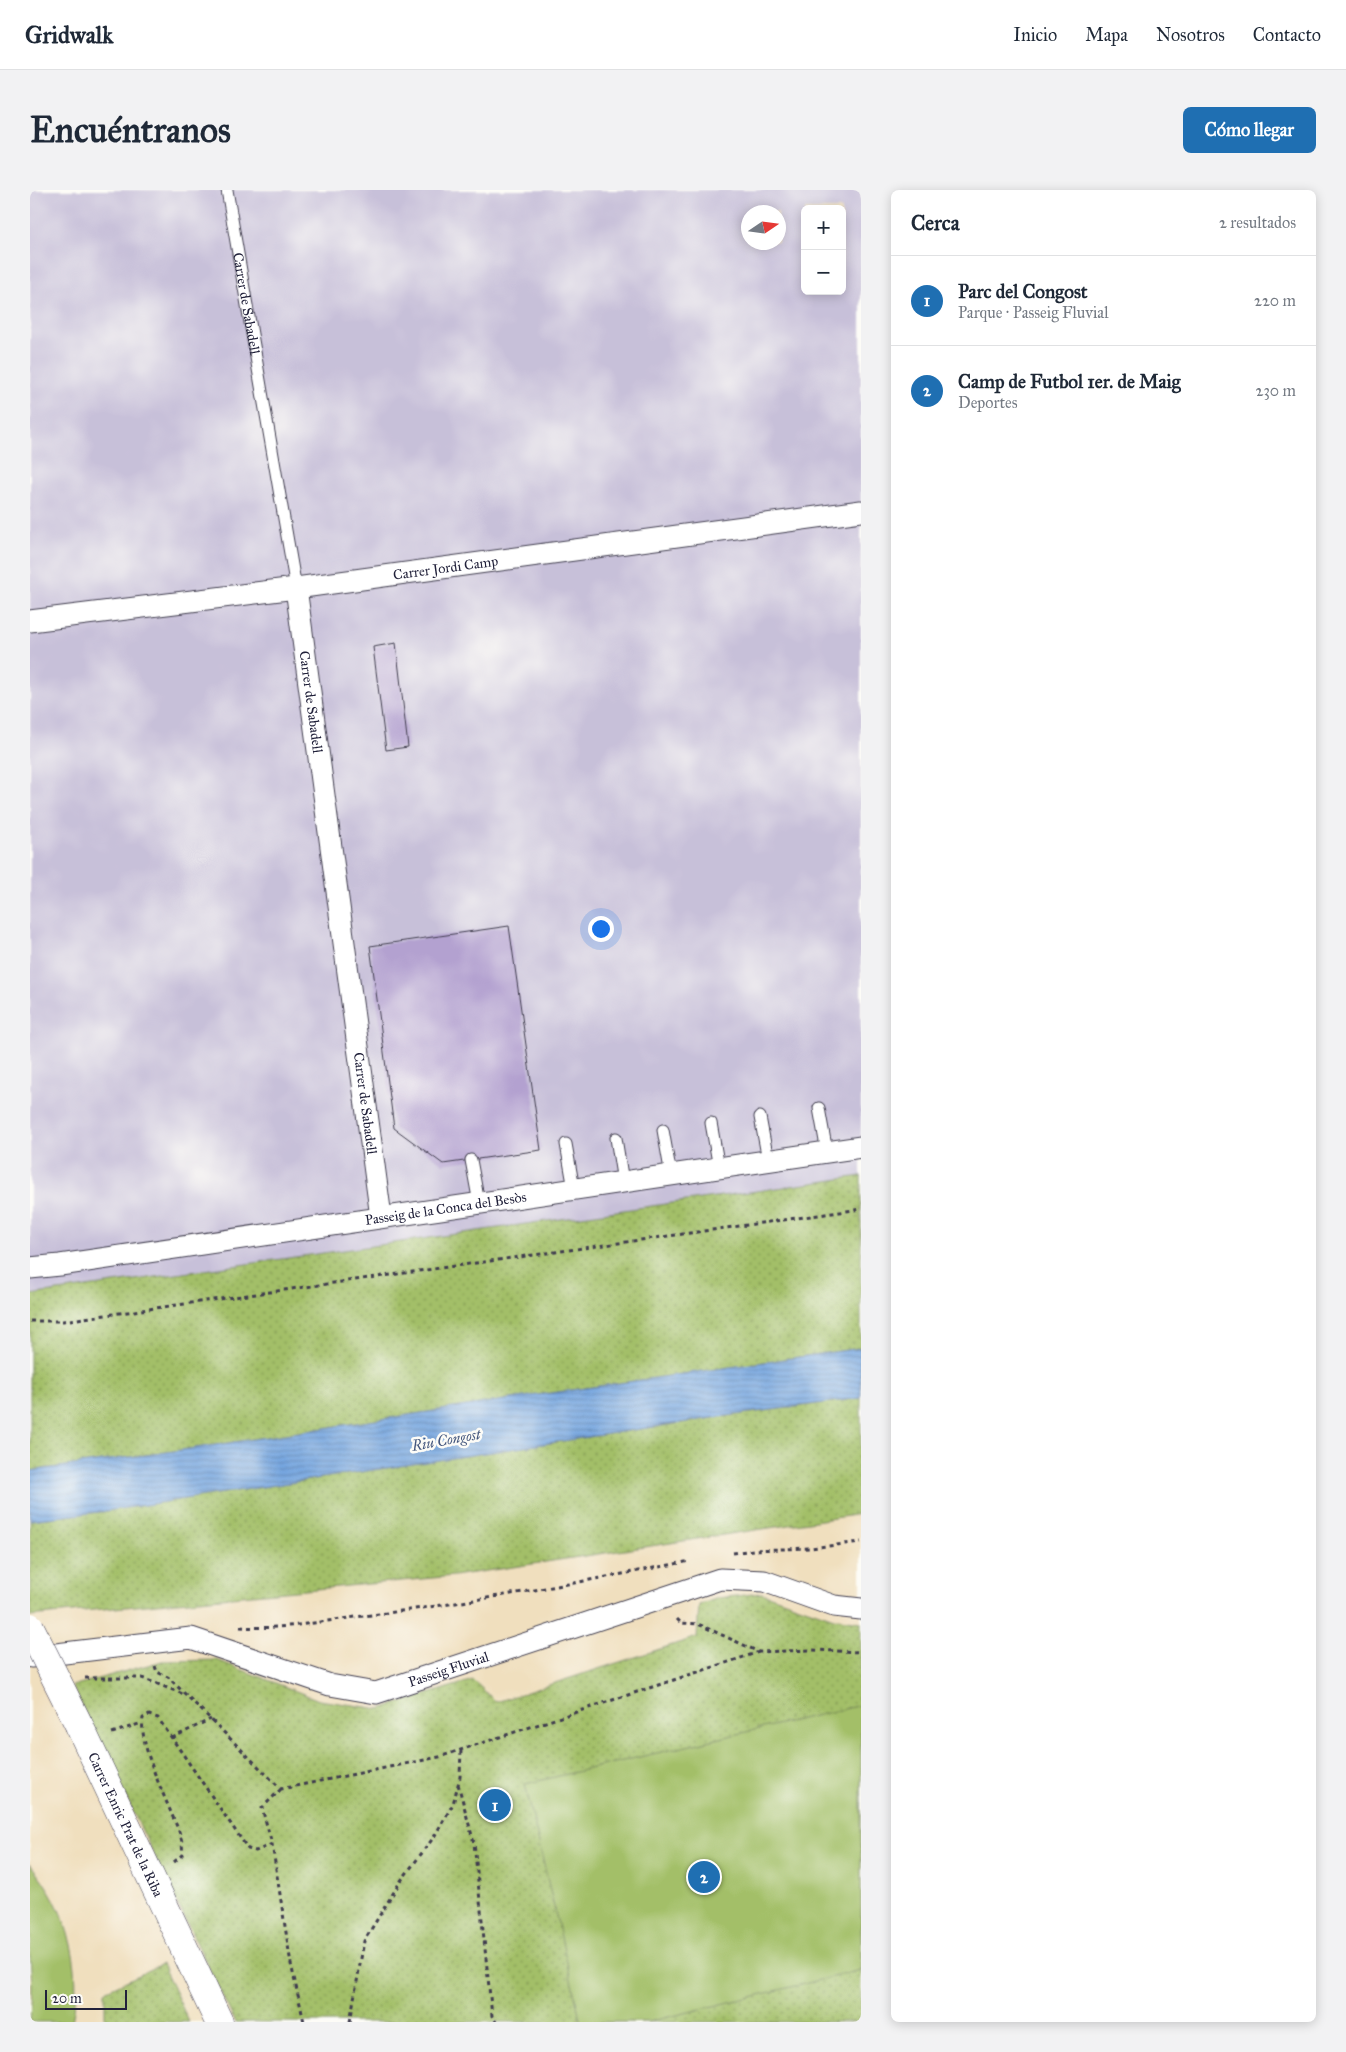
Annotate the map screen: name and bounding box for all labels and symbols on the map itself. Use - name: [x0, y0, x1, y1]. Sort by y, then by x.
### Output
- north arrow: [741, 205, 786, 250]
- street label: Carrer de Sabadell: [229, 251, 263, 356]
- street label: Carrer Jordi Camp: [392, 553, 499, 584]
- street label: Carrer de Sabadell: [296, 650, 326, 754]
- your location: [588, 916, 614, 942]
- street label: Carrer de Sabadell: [350, 1051, 380, 1156]
- street label: Passeig de la Conca del Besòs: [364, 1188, 528, 1229]
- water label: Riu Congost: [409, 1425, 483, 1455]
- street label: Passeig Fluvial: [406, 1648, 491, 1691]
- street label: Carrer Enric Prat de la Riba: [84, 1750, 167, 1900]
- pin: 1: [479, 1786, 511, 1824]
- pin: 2: [688, 1858, 720, 1896]
- scale bar: [45, 1987, 128, 2010]

